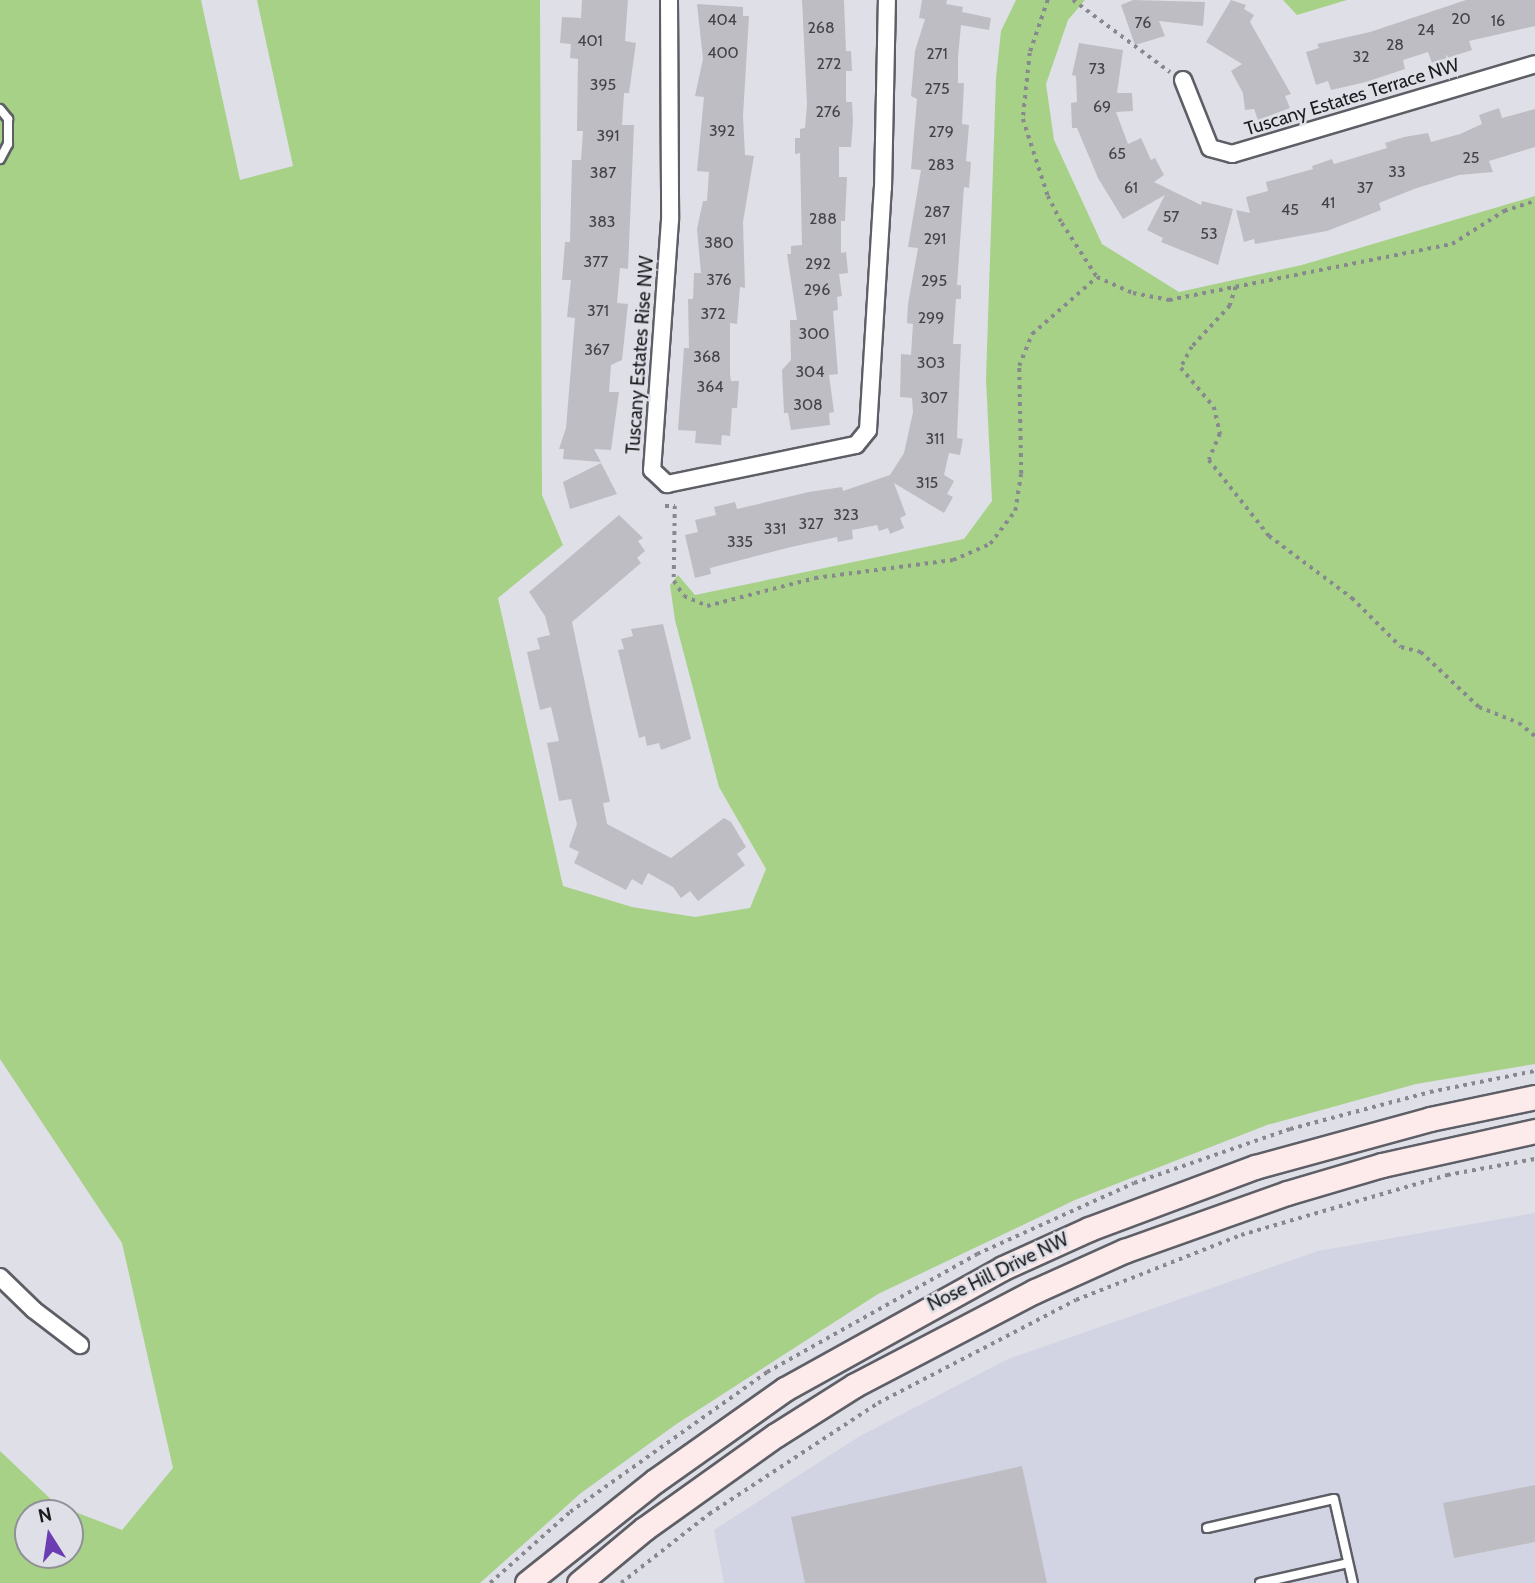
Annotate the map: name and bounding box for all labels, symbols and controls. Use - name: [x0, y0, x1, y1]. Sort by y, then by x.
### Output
- house number: 20: [1451, 9, 1471, 29]
- house number: 404: [707, 10, 737, 30]
- house number: 16: [1491, 11, 1505, 31]
- house number: 76: [1135, 13, 1151, 33]
- house number: 268: [807, 18, 835, 38]
- house number: 24: [1417, 20, 1435, 40]
- house number: 401: [577, 31, 603, 51]
- house number: 28: [1386, 35, 1404, 55]
- house number: 400: [707, 43, 739, 63]
- house number: 271: [926, 44, 948, 64]
- house number: 32: [1352, 47, 1370, 67]
- street label: Tuscany Estates Terrace NW: [1242, 53, 1462, 141]
- house number: 272: [817, 54, 841, 74]
- house number: 73: [1089, 59, 1105, 79]
- house number: 395: [590, 75, 616, 95]
- house number: 275: [924, 79, 950, 99]
- house number: 69: [1093, 97, 1111, 117]
- house number: 276: [815, 102, 841, 122]
- house number: 392: [709, 121, 735, 141]
- house number: 279: [928, 122, 954, 142]
- house number: 391: [597, 126, 619, 146]
- house number: 65: [1108, 144, 1126, 164]
- house number: 25: [1462, 148, 1480, 168]
- house number: 283: [928, 155, 954, 175]
- house number: 33: [1388, 162, 1406, 182]
- house number: 387: [590, 163, 616, 183]
- house number: 61: [1124, 178, 1138, 198]
- house number: 37: [1357, 178, 1373, 198]
- house number: 41: [1321, 193, 1335, 213]
- house number: 45: [1281, 200, 1299, 220]
- house number: 287: [924, 202, 950, 222]
- house number: 57: [1163, 207, 1179, 227]
- house number: 288: [809, 209, 837, 229]
- house number: 383: [588, 212, 616, 232]
- house number: 53: [1200, 224, 1218, 244]
- house number: 291: [924, 229, 946, 249]
- house number: 380: [704, 233, 734, 253]
- house number: 377: [584, 252, 608, 272]
- house number: 292: [805, 254, 831, 274]
- street label: Tuscany Estates Rise NW: [622, 255, 658, 455]
- house number: 376: [706, 270, 732, 290]
- house number: 295: [921, 271, 947, 291]
- house number: 296: [804, 280, 830, 300]
- house number: 371: [587, 301, 609, 321]
- house number: 372: [700, 304, 726, 324]
- house number: 299: [918, 308, 944, 328]
- house number: 300: [799, 324, 829, 344]
- house number: 367: [584, 340, 610, 360]
- house number: 368: [693, 347, 721, 367]
- house number: 303: [917, 353, 945, 373]
- house number: 304: [795, 362, 825, 382]
- house number: 364: [697, 377, 723, 397]
- house number: 307: [920, 388, 948, 408]
- house number: 308: [793, 395, 823, 415]
- house number: 311: [925, 429, 945, 449]
- house number: 315: [916, 473, 938, 493]
- house number: 323: [833, 505, 859, 525]
- house number: 327: [798, 514, 824, 534]
- house number: 331: [764, 519, 786, 539]
- house number: 335: [727, 532, 753, 552]
- street label: Nose Hill Drive NW: [924, 1228, 1072, 1316]
- north arrow: [14, 1499, 84, 1569]
- text: N: [36, 1502, 54, 1528]

